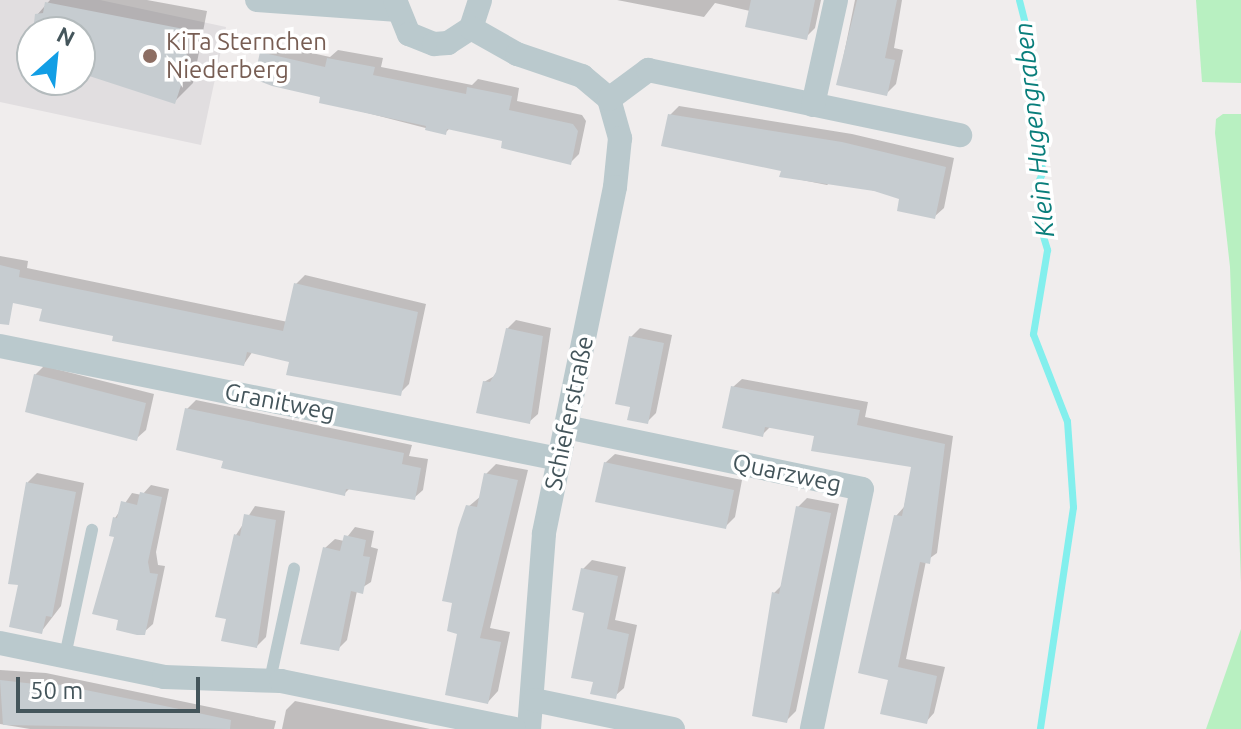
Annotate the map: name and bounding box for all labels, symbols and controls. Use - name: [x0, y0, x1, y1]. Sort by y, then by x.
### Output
- north arrow: [16, 16, 96, 96]
- text: N: [53, 21, 79, 51]
- water label: Klein Hugengraben: [1007, 21, 1061, 239]
- place label: KiTa Sternchen Niederberg: [166, 28, 327, 84]
- marker: KiTa Sternchen Niederberg: [141, 47, 159, 65]
- street label: Schieferstraße: [539, 333, 599, 493]
- street label: Granitweg: [222, 377, 338, 427]
- street label: Quarzweg: [730, 447, 844, 499]
- scale bar: [20, 661, 204, 711]
- text: 50 m: [30, 677, 83, 704]

